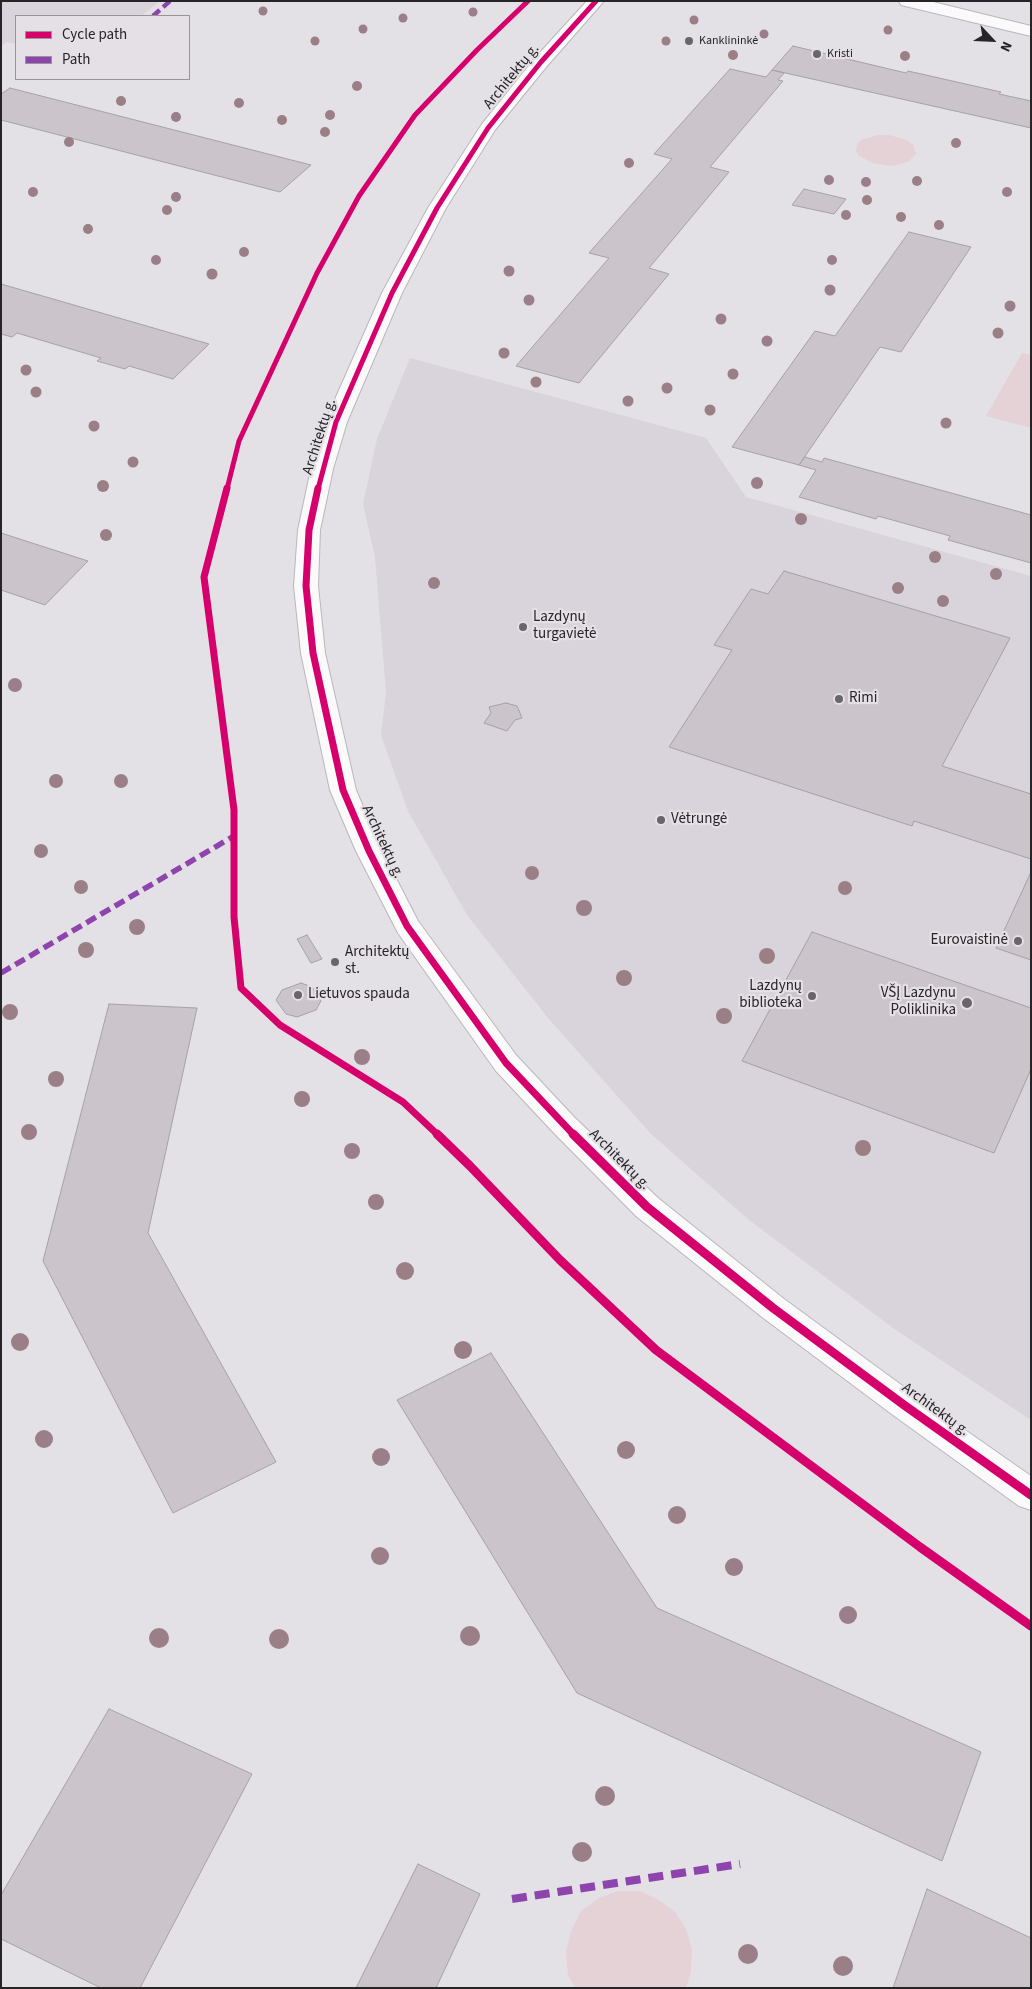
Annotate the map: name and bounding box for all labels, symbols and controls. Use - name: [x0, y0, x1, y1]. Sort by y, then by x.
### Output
- legend: [15, 15, 190, 80]
- north arrow: [967, 15, 1017, 65]
- text: Cycle path: [62, 24, 127, 45]
- place label: Kanklininkė: [699, 34, 758, 48]
- marker: Kanklininkė: [683, 35, 695, 47]
- text: N: [995, 38, 1017, 55]
- street label: Architektų g.: [480, 41, 544, 113]
- place label: Kristi: [827, 47, 853, 61]
- marker: Kristi: [811, 48, 823, 60]
- text: Path: [62, 49, 90, 70]
- street label: Architektų g.: [299, 397, 341, 477]
- place label: Lazdynų turgavietė: [533, 609, 596, 644]
- marker: Lazdynų turgavietė: [517, 621, 529, 633]
- place label: Rimi: [849, 690, 877, 708]
- marker: Rimi: [833, 693, 845, 705]
- street label: Architektų g.: [357, 802, 407, 882]
- place label: Vėtrungė: [671, 811, 727, 829]
- marker: Vėtrungė: [655, 814, 667, 826]
- place label: Eurovaistinė: [930, 932, 1008, 950]
- marker: Eurovaistinė: [1012, 935, 1024, 947]
- place label: Architektų st.: [345, 944, 410, 979]
- marker: Architektų st.: [329, 956, 341, 968]
- place label: Lazdynų biblioteka: [739, 978, 802, 1013]
- place label: VŠĮ Lazdynu Poliklinika: [881, 985, 956, 1020]
- place label: Lietuvos spauda: [308, 986, 410, 1004]
- marker: Lietuvos spauda: [292, 989, 304, 1001]
- marker: Lazdynų biblioteka: [806, 990, 818, 1002]
- marker: VŠĮ Lazdynu Poliklinika: [960, 996, 974, 1010]
- street label: Architektų g.: [585, 1126, 653, 1194]
- street label: Architektų g.: [898, 1380, 972, 1440]

